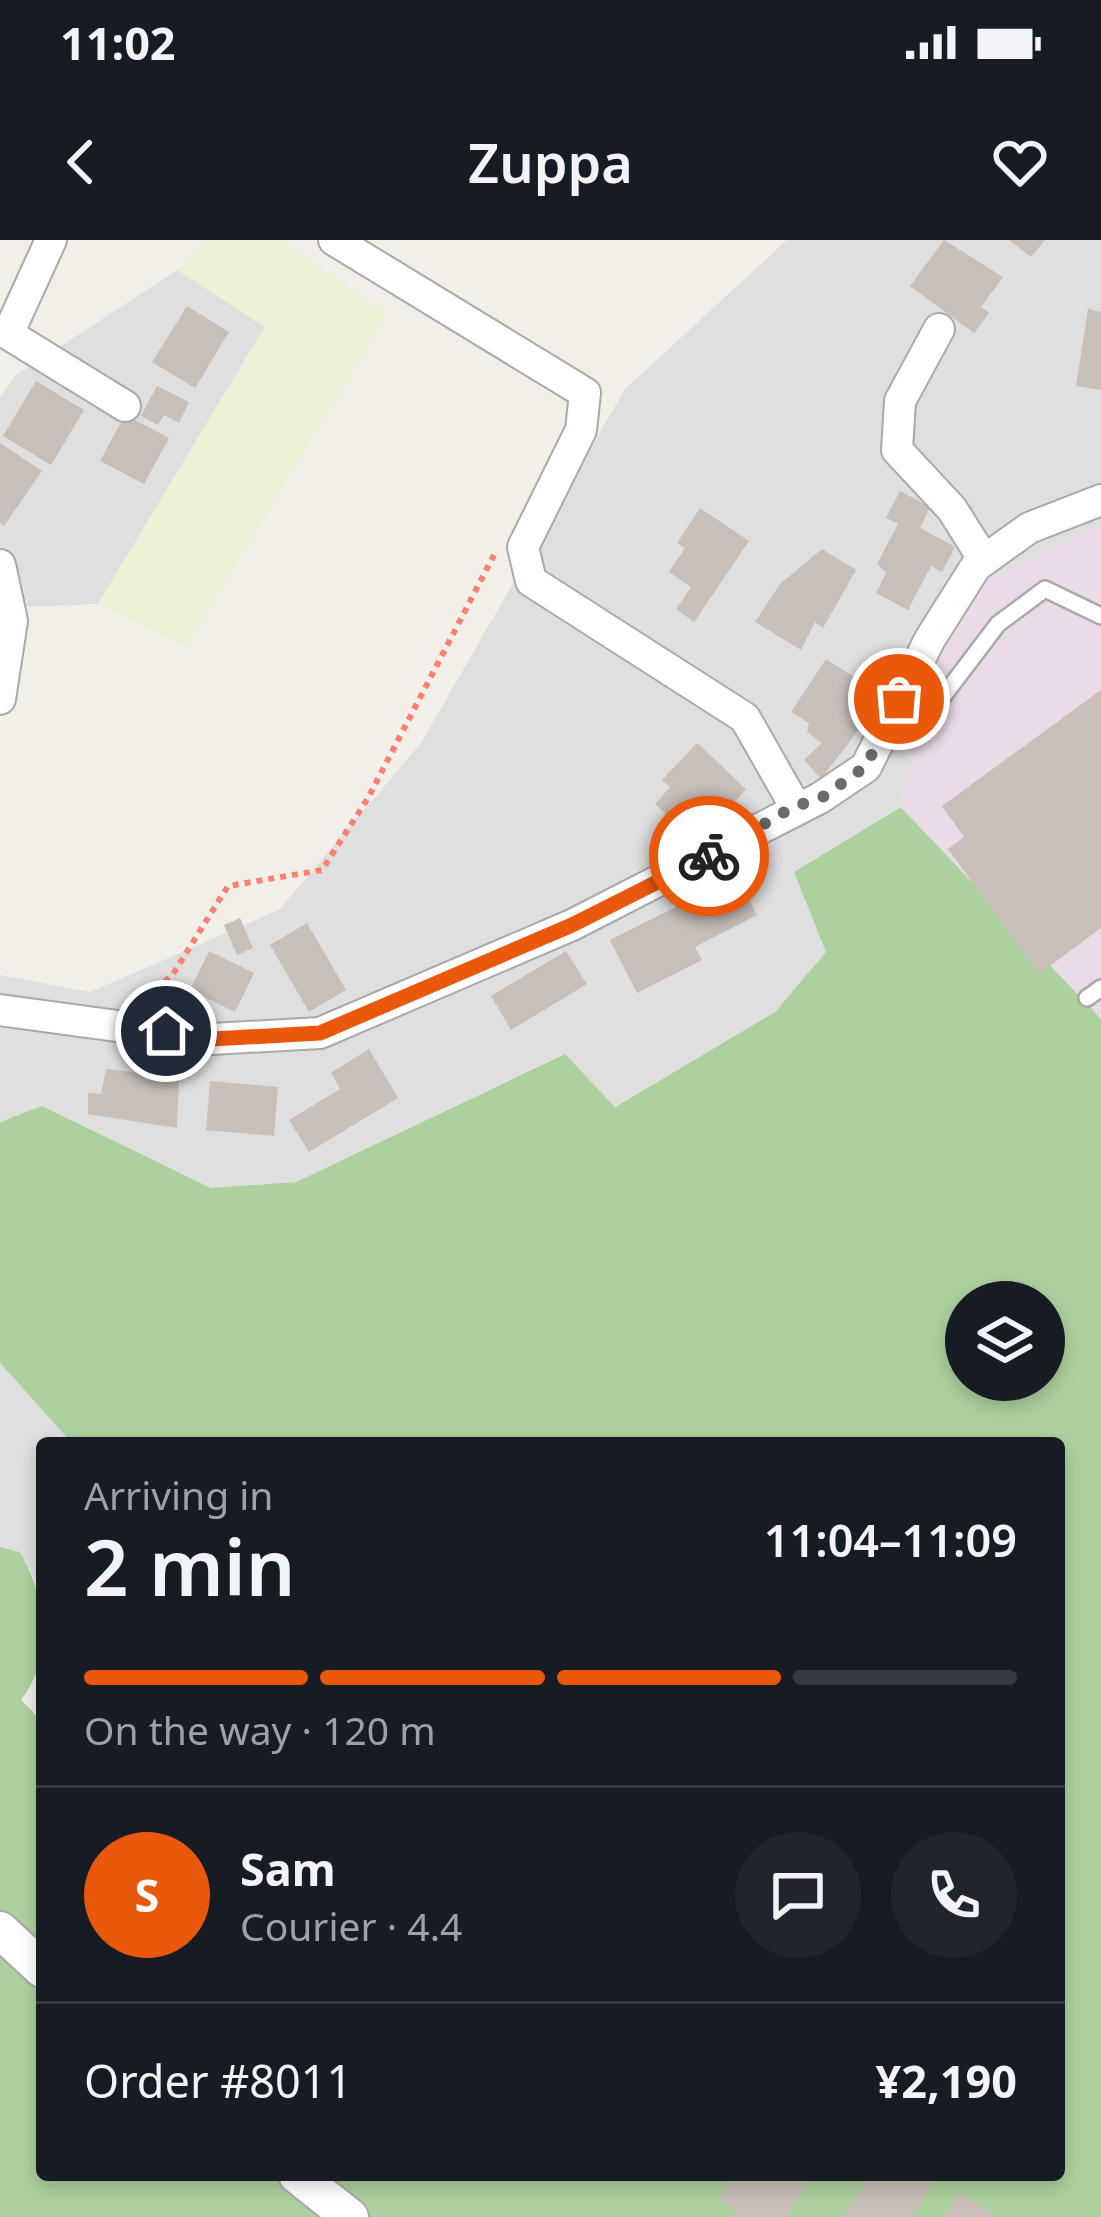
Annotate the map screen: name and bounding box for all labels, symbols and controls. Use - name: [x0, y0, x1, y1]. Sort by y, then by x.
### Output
- text: 11:02: [60, 12, 176, 73]
- text: Zuppa: [468, 125, 633, 199]
- icon: back: [48, 129, 114, 195]
- icon: heart: [987, 129, 1053, 195]
- pin: [848, 648, 950, 750]
- icon: bag: [866, 666, 932, 732]
- courier: [649, 796, 769, 916]
- icon: bike: [676, 823, 742, 889]
- pin: [115, 980, 217, 1082]
- icon: home: [133, 998, 199, 1064]
- map controls: [945, 1281, 1065, 1401]
- button: layers: [945, 1281, 1065, 1401]
- text: Arriving in: [84, 1468, 273, 1521]
- text: 11:04–11:09: [764, 1509, 1017, 1570]
- text: 2 min: [84, 1513, 296, 1619]
- text: On the way · 120 m: [84, 1703, 436, 1756]
- button: chat: [735, 1832, 861, 1958]
- button: phone: [891, 1832, 1017, 1958]
- text: Sam: [240, 1838, 336, 1899]
- text: S: [135, 1864, 159, 1925]
- text: Courier · 4.4: [240, 1899, 462, 1952]
- text: Order #8011: [84, 2050, 352, 2111]
- text: ¥2,190: [875, 2050, 1017, 2111]

